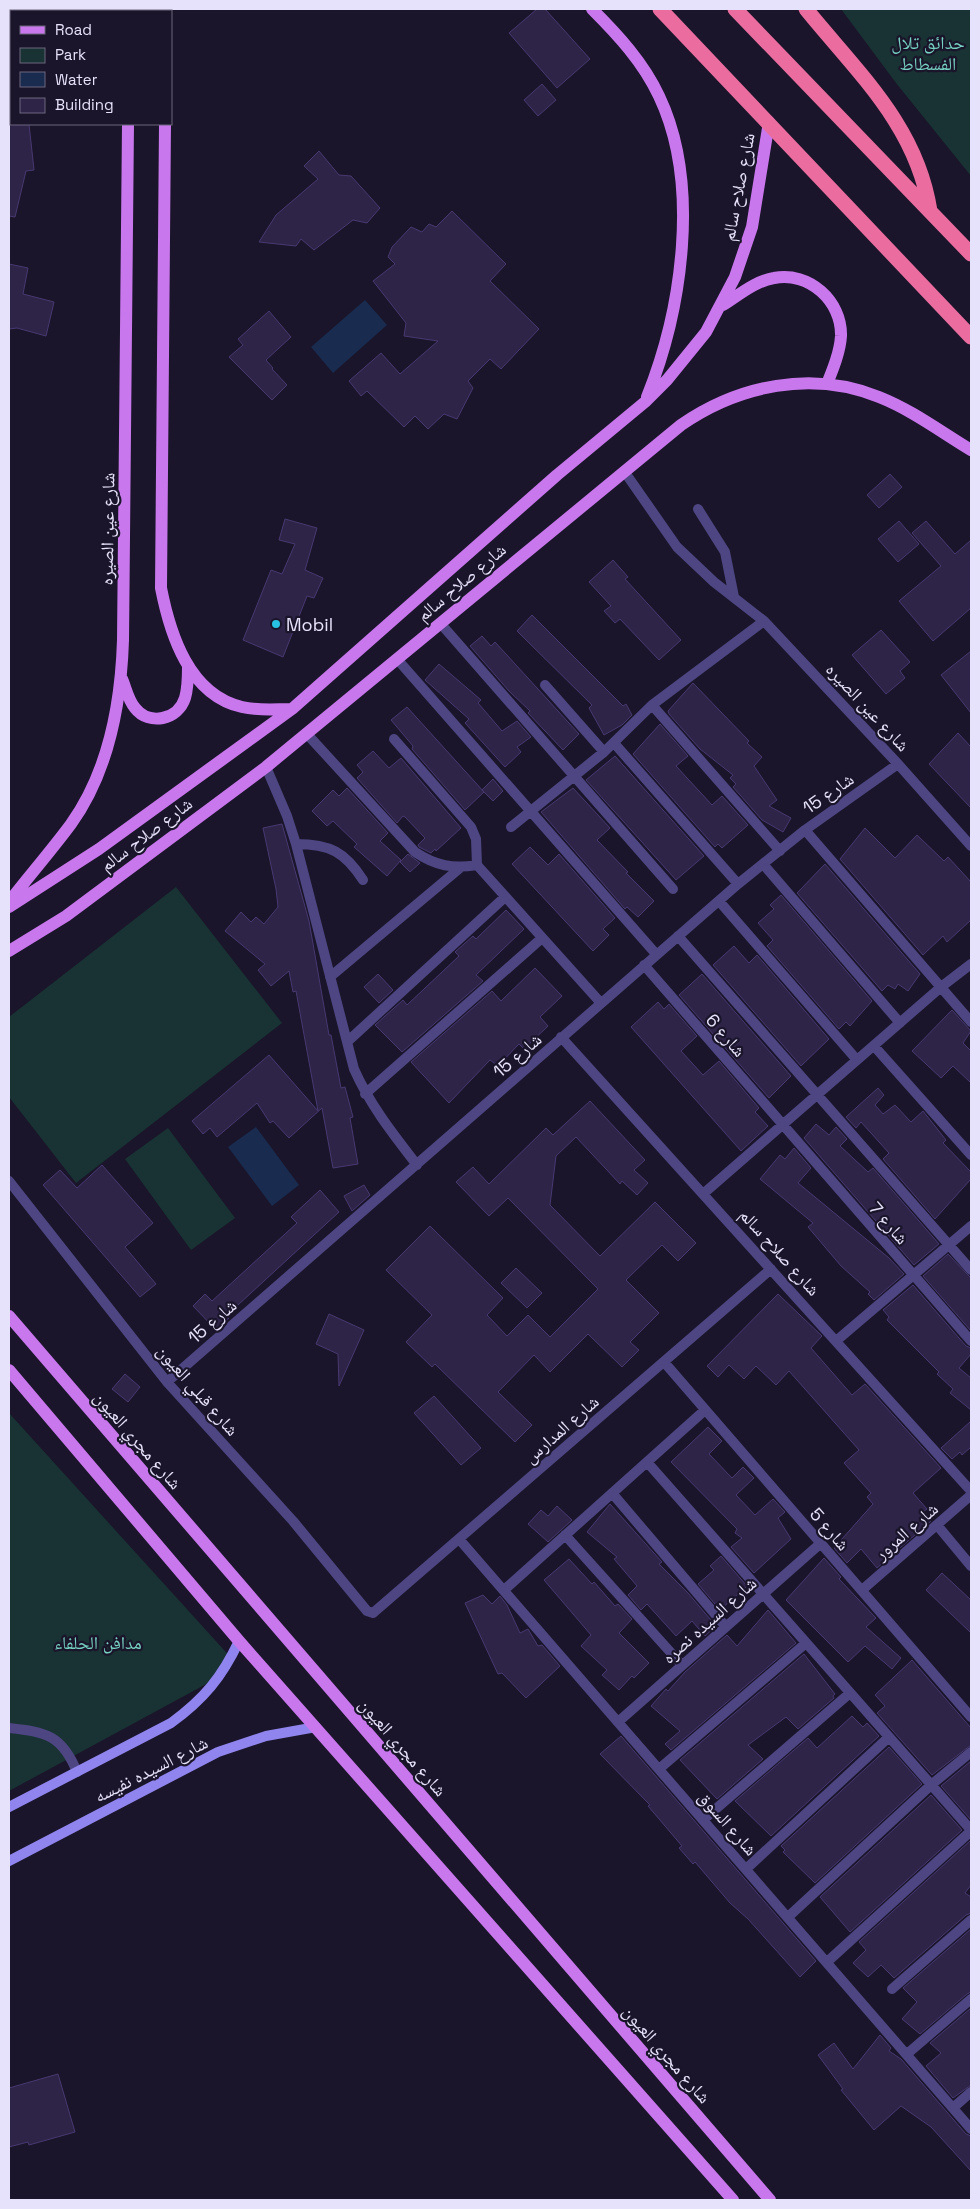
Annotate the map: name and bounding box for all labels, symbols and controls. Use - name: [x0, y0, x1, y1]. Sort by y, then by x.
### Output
- legend: [10, 10, 172, 125]
- text: Road: [55, 20, 92, 39]
- park label: حدائق تلال الفسطاط: [891, 31, 965, 75]
- text: Park: [55, 45, 86, 64]
- text: Water: [55, 70, 98, 89]
- text: Building: [55, 95, 114, 114]
- street label: شارع صلاح سالم: [716, 131, 761, 243]
- street label: شارع عين الصيره: [95, 472, 119, 586]
- street label: شارع صلاح سالم: [412, 538, 511, 627]
- place label: Mobil: [286, 613, 333, 636]
- marker: Mobil: [270, 618, 282, 630]
- street label: شارع عين الصيره: [821, 658, 915, 756]
- street label: شارع 15: [798, 767, 858, 819]
- street label: شارع صلاح سالم: [95, 792, 197, 877]
- street label: شارع 6: [701, 1009, 751, 1061]
- street label: شارع 15: [488, 1028, 546, 1082]
- street label: شارع 7: [864, 1197, 914, 1249]
- street label: شارع صلاح سالم: [734, 1204, 825, 1301]
- street label: شارع 15: [183, 1294, 241, 1348]
- street label: شارع قبلي العيون: [149, 1339, 244, 1443]
- street label: شارع مجري العيون: [86, 1386, 187, 1496]
- street label: شارع المدارس: [519, 1390, 603, 1468]
- street label: شارع المرور: [869, 1497, 943, 1566]
- street label: شارع 5: [805, 1503, 855, 1555]
- street label: شارع السيده نصره: [657, 1571, 761, 1669]
- park label: مدافن الحلفاء: [54, 1631, 142, 1654]
- street label: شارع مجري العيون: [351, 1693, 452, 1803]
- street label: شارع السيده نفيسه: [90, 1731, 212, 1807]
- street label: شارع السوق: [693, 1786, 763, 1860]
- street label: شارع مجري العيون: [615, 2000, 716, 2110]

